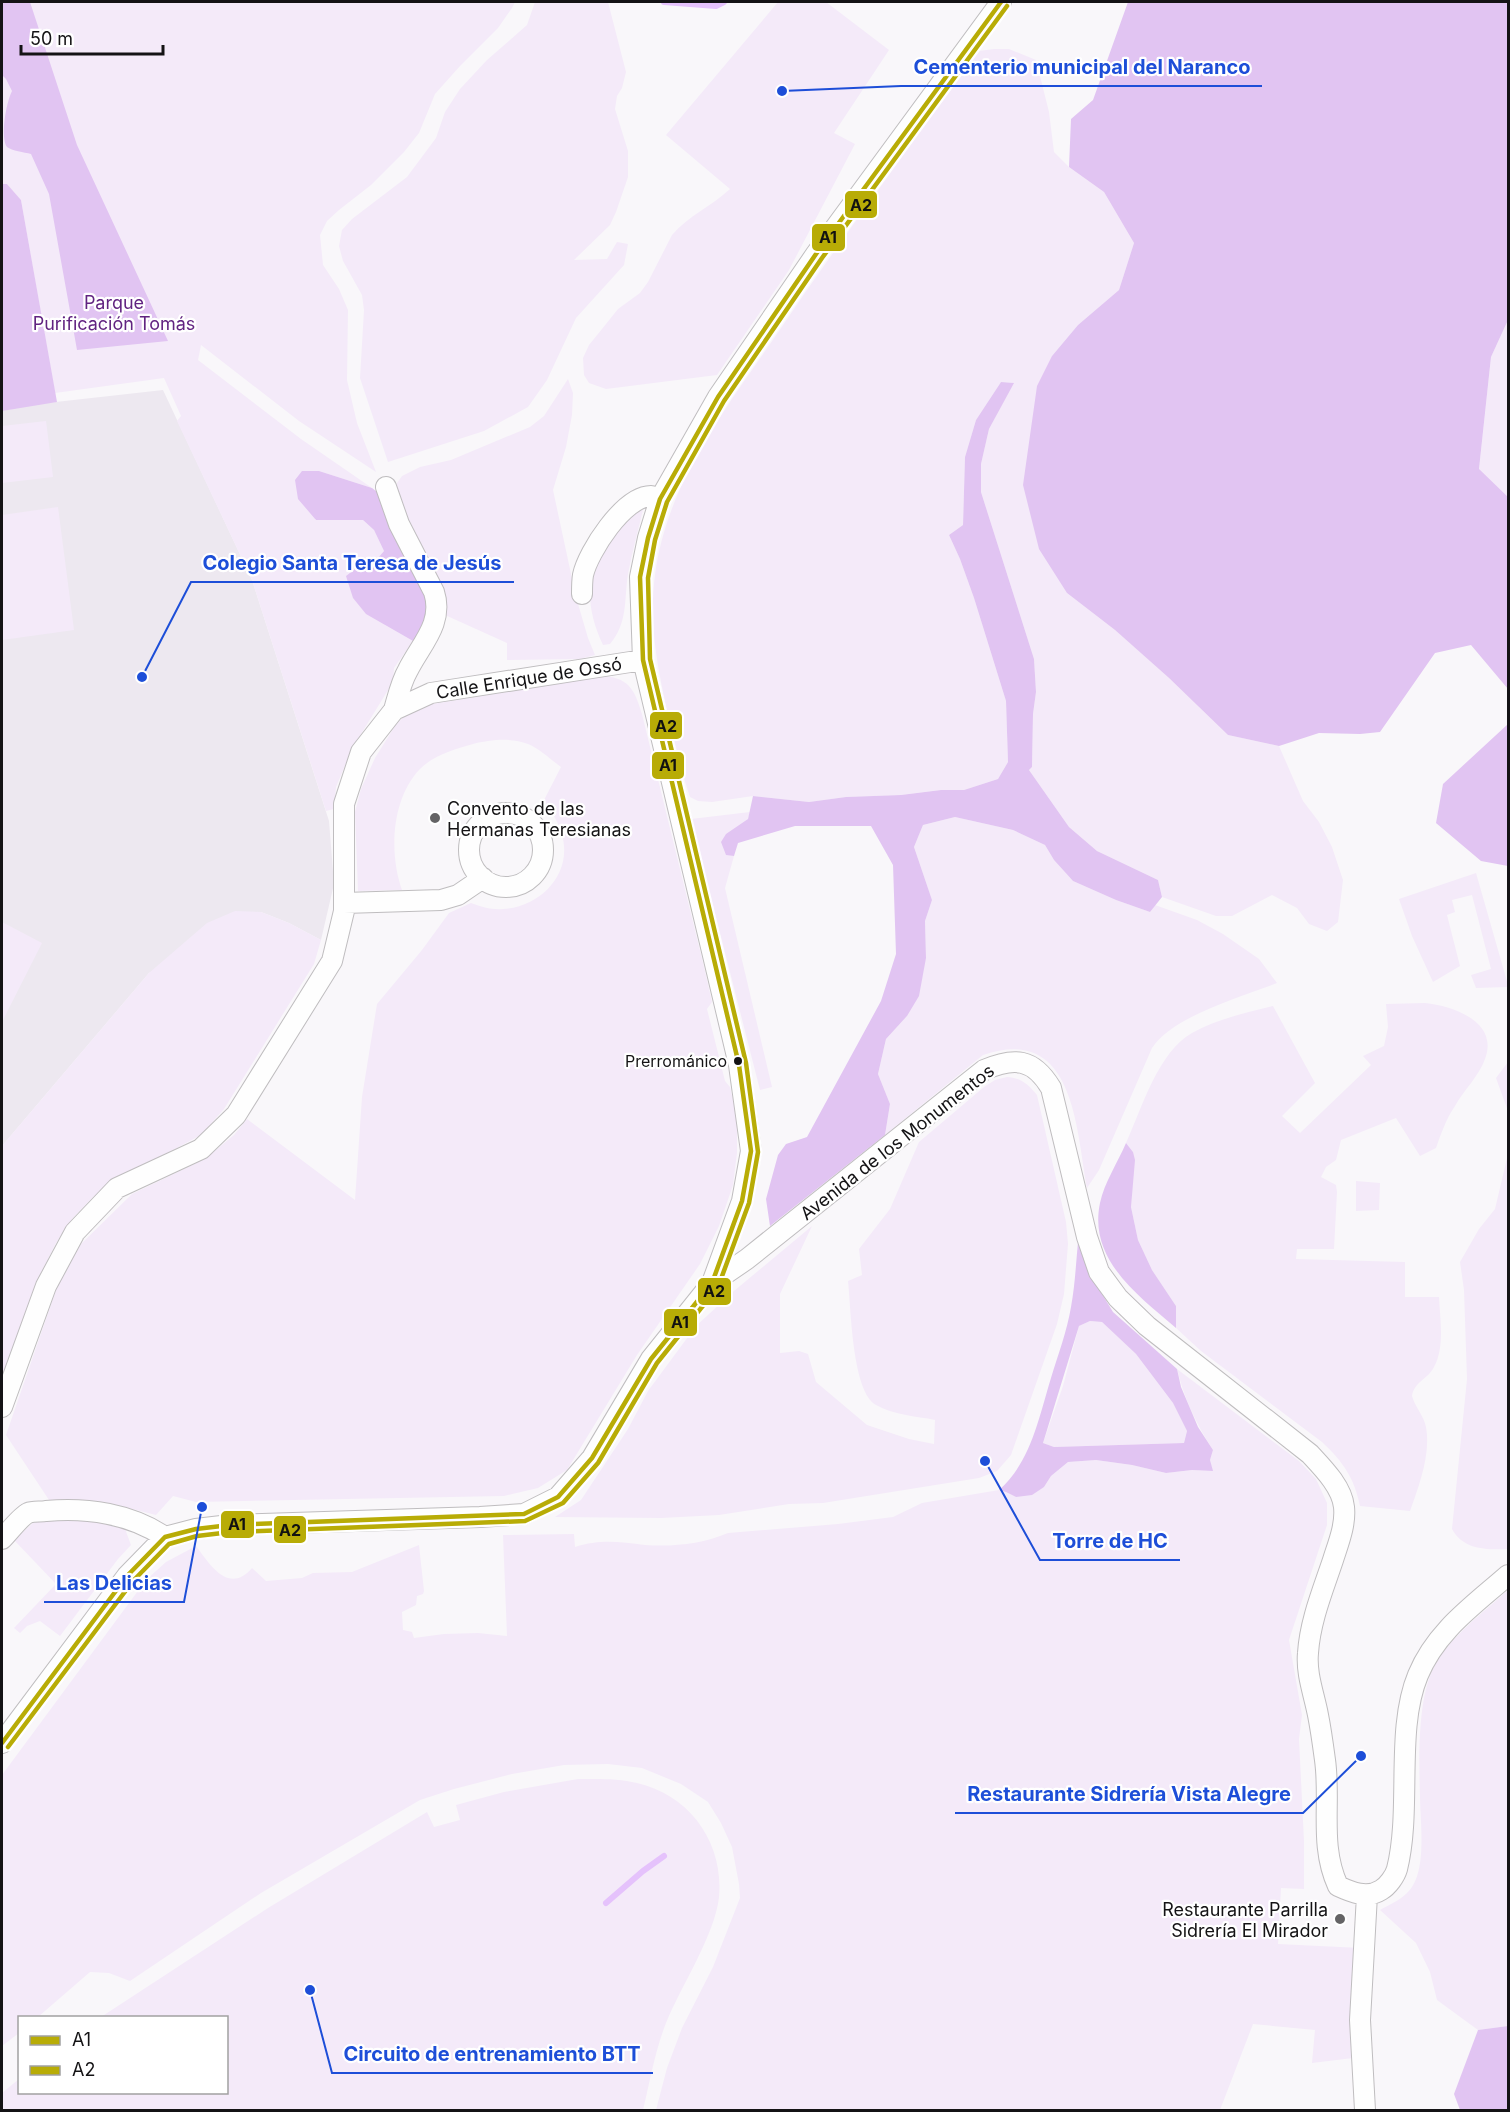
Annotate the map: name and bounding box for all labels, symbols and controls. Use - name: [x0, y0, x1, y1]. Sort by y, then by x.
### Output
- scale bar: [21, 18, 164, 56]
- text: 50 m: [30, 28, 73, 49]
- callout: Cementerio municipal del Naranco: [901, 48, 1262, 86]
- text: Cementerio municipal del Naranco: [914, 55, 1250, 79]
- line badge: A2: [844, 190, 878, 219]
- text: A2: [850, 195, 872, 215]
- line badge: A1: [811, 223, 846, 252]
- text: A1: [819, 227, 837, 247]
- park label: Parque Purificación Tomás: [33, 292, 195, 334]
- callout: Colegio Santa Teresa de Jesús: [191, 544, 514, 582]
- text: Colegio Santa Teresa de Jesús: [203, 551, 501, 575]
- street label: Calle Enrique de Ossó: [435, 653, 623, 703]
- line badge: A2: [649, 711, 683, 740]
- text: A2: [655, 716, 677, 736]
- line badge: A1: [651, 751, 685, 780]
- text: A1: [659, 755, 677, 775]
- place label: Convento de las Hermanas Teresianas: [447, 798, 631, 840]
- marker: Convento de las Hermanas Teresianas: [428, 811, 442, 825]
- place label: Prerrománico: [625, 1051, 727, 1071]
- marker: Prerrománico: [732, 1055, 744, 1067]
- street label: Avenida de los Monumentos: [796, 1060, 998, 1224]
- line badge: A2: [697, 1277, 732, 1306]
- text: A2: [703, 1281, 725, 1301]
- line badge: A1: [663, 1308, 698, 1337]
- text: A1: [671, 1312, 689, 1332]
- line badge: A1: [220, 1510, 255, 1539]
- text: A1: [228, 1514, 246, 1534]
- line badge: A2: [273, 1515, 307, 1544]
- text: A2: [279, 1520, 301, 1540]
- callout: Torre de HC: [1040, 1522, 1180, 1560]
- text: Torre de HC: [1052, 1529, 1168, 1553]
- callout: Las Delicias: [44, 1564, 184, 1602]
- text: Las Delicias: [56, 1571, 172, 1595]
- callout: Restaurante Sidrería Vista Alegre: [955, 1775, 1303, 1813]
- text: Restaurante Sidrería Vista Alegre: [967, 1782, 1291, 1806]
- place label: Restaurante Parrilla Sidrería El Mirador: [1162, 1899, 1328, 1941]
- marker: Restaurante Parrilla Sidrería El Mirador: [1333, 1912, 1347, 1926]
- legend: [18, 2016, 228, 2094]
- text: A1: [72, 2029, 91, 2050]
- callout: Circuito de entrenamiento BTT: [332, 2035, 653, 2073]
- text: Circuito de entrenamiento BTT: [343, 2042, 641, 2066]
- text: A2: [72, 2059, 95, 2080]

